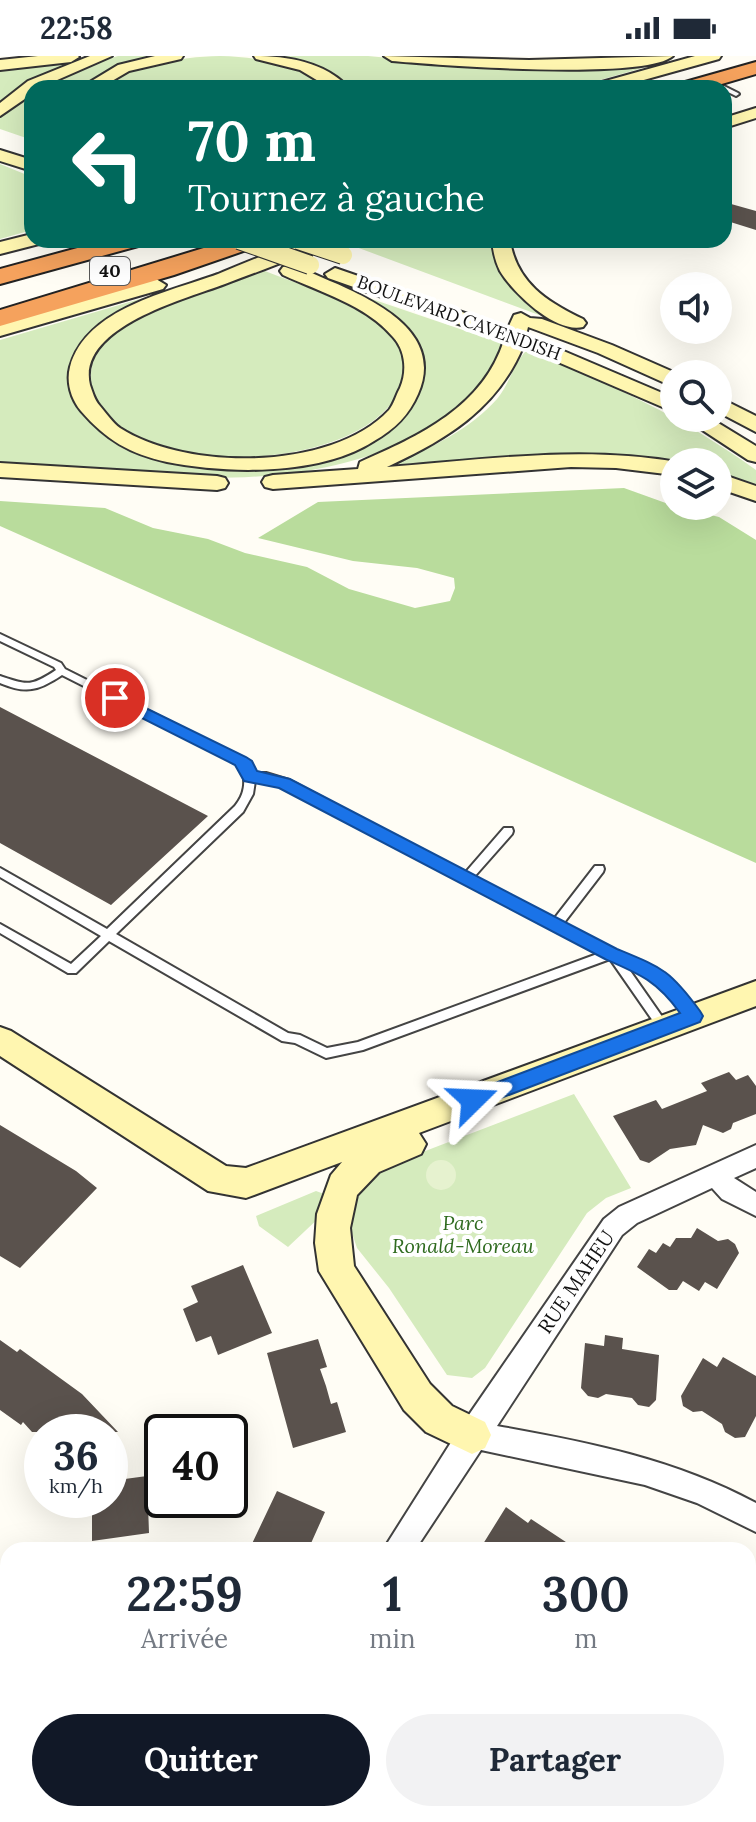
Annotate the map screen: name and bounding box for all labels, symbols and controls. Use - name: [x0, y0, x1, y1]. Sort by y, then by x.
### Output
- text: 22:58: [40, 9, 113, 47]
- text: 70 m: [188, 105, 316, 176]
- icon: left: [56, 112, 160, 216]
- text: Tournez à gauche: [188, 175, 485, 221]
- road number: 40: [90, 257, 130, 285]
- street label: BOULEVARD CAVENDISH: [354, 270, 564, 365]
- map controls: [660, 272, 732, 520]
- button: sound: [660, 272, 732, 344]
- button: search: [660, 360, 732, 432]
- button: layers: [660, 448, 732, 520]
- pin: [81, 664, 149, 732]
- icon: arrive: [93, 676, 137, 720]
- position arrow: [431, 1058, 515, 1142]
- park label: Parc Ronald-Moreau: [392, 1210, 534, 1258]
- street label: RUE MAHEU: [532, 1225, 619, 1338]
- speed limit sign: 40: [144, 1414, 248, 1518]
- text: 36: [53, 1430, 99, 1481]
- text: km/h: [49, 1473, 103, 1498]
- text: 22:59: [126, 1563, 243, 1624]
- text: 1: [383, 1563, 402, 1624]
- text: 300: [542, 1563, 630, 1624]
- text: Arrivée: [141, 1622, 228, 1655]
- text: min: [369, 1622, 416, 1655]
- text: m: [574, 1622, 597, 1655]
- button: Quitter: [32, 1714, 370, 1806]
- button: Partager: [386, 1714, 724, 1806]

